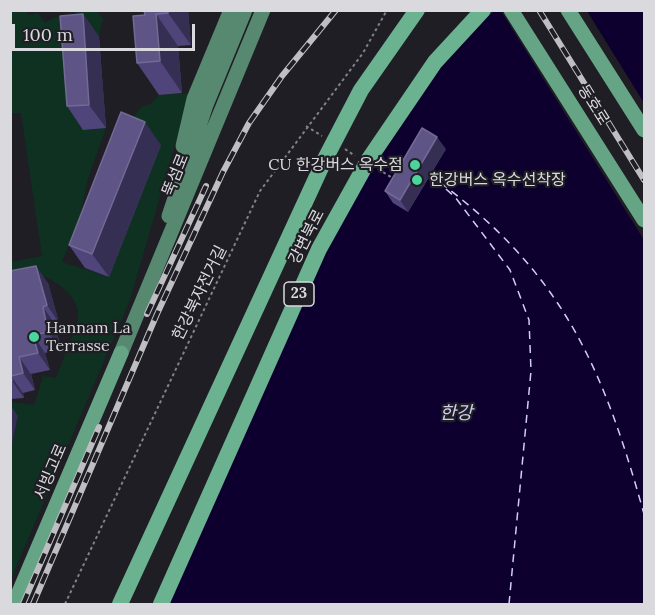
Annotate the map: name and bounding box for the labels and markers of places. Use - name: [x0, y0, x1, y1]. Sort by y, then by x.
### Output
- place label: CU 한강버스 옥수점: [268, 155, 403, 175]
- marker: CU 한강버스 옥수점: [408, 158, 422, 172]
- place label: 한강버스 옥수선착장: [429, 170, 566, 190]
- marker: 한강버스 옥수선착장: [410, 173, 424, 187]
- place label: Hannam La Terrasse: [46, 318, 131, 356]
- marker: Hannam La Terrasse: [27, 330, 41, 344]

